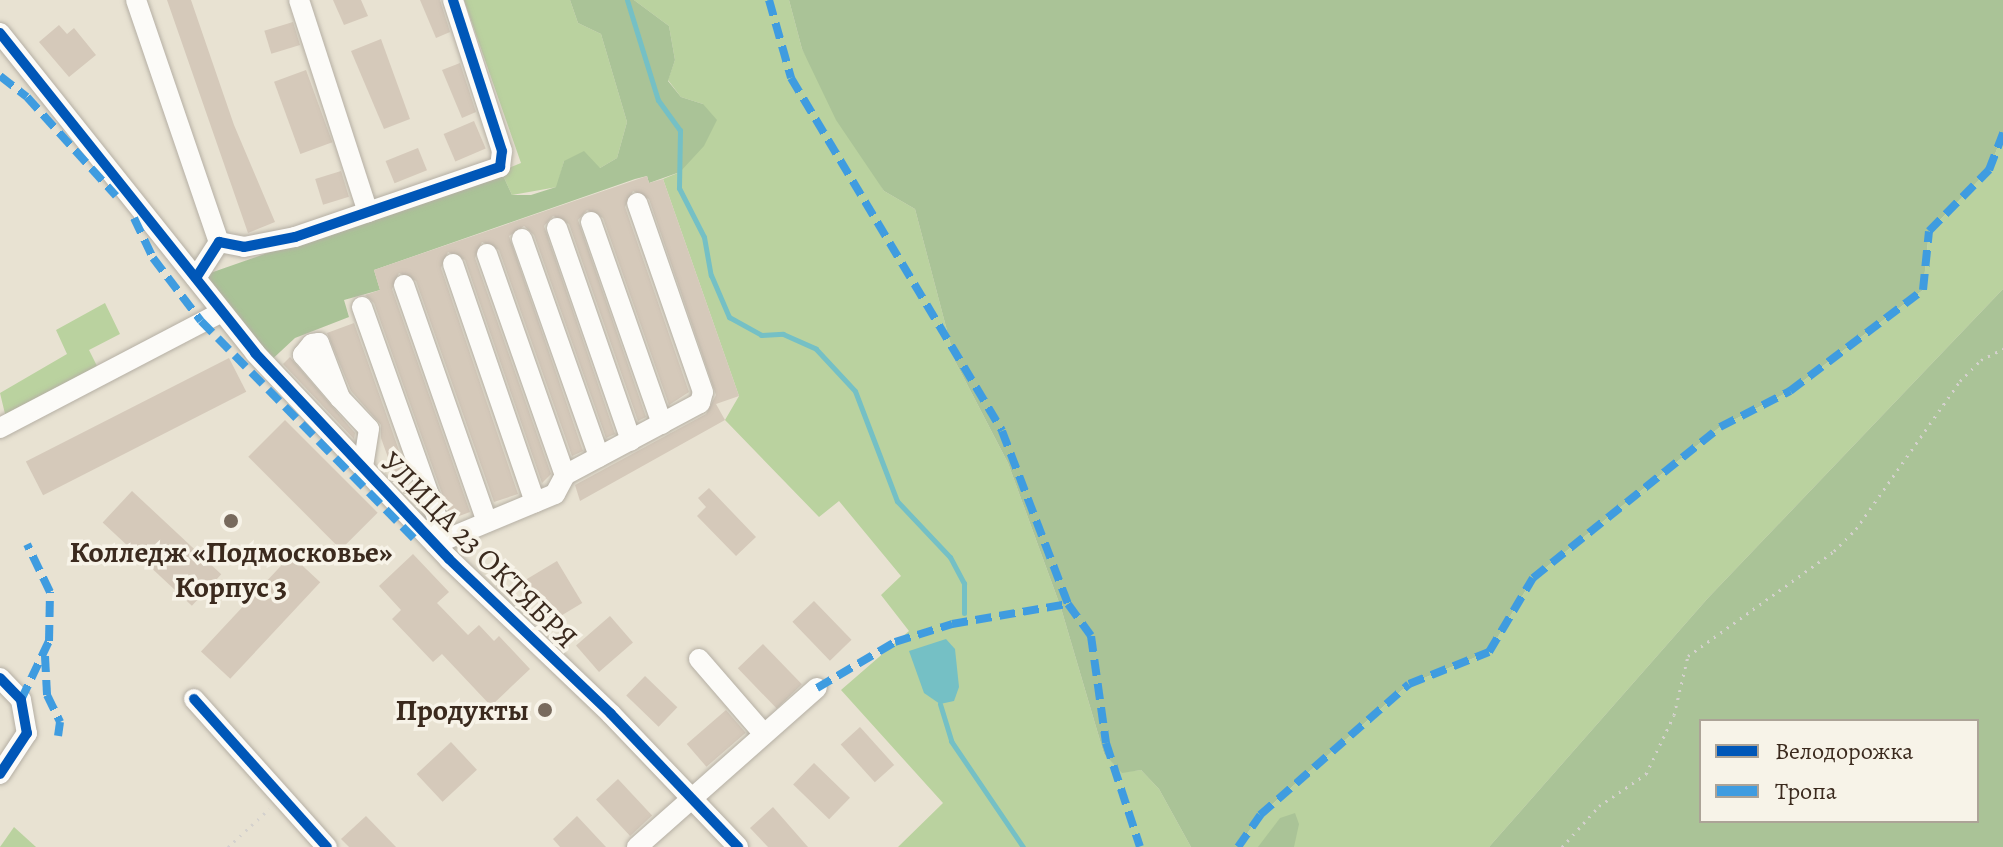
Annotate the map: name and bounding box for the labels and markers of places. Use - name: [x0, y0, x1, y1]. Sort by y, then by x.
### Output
- marker: Колледж «Подмосковье» Корпус 3: [222, 512, 240, 530]
- place label: Колледж «Подмосковье» Корпус 3: [70, 534, 392, 604]
- place label: Продукты: [395, 692, 529, 728]
- marker: Продукты: [536, 701, 554, 719]

